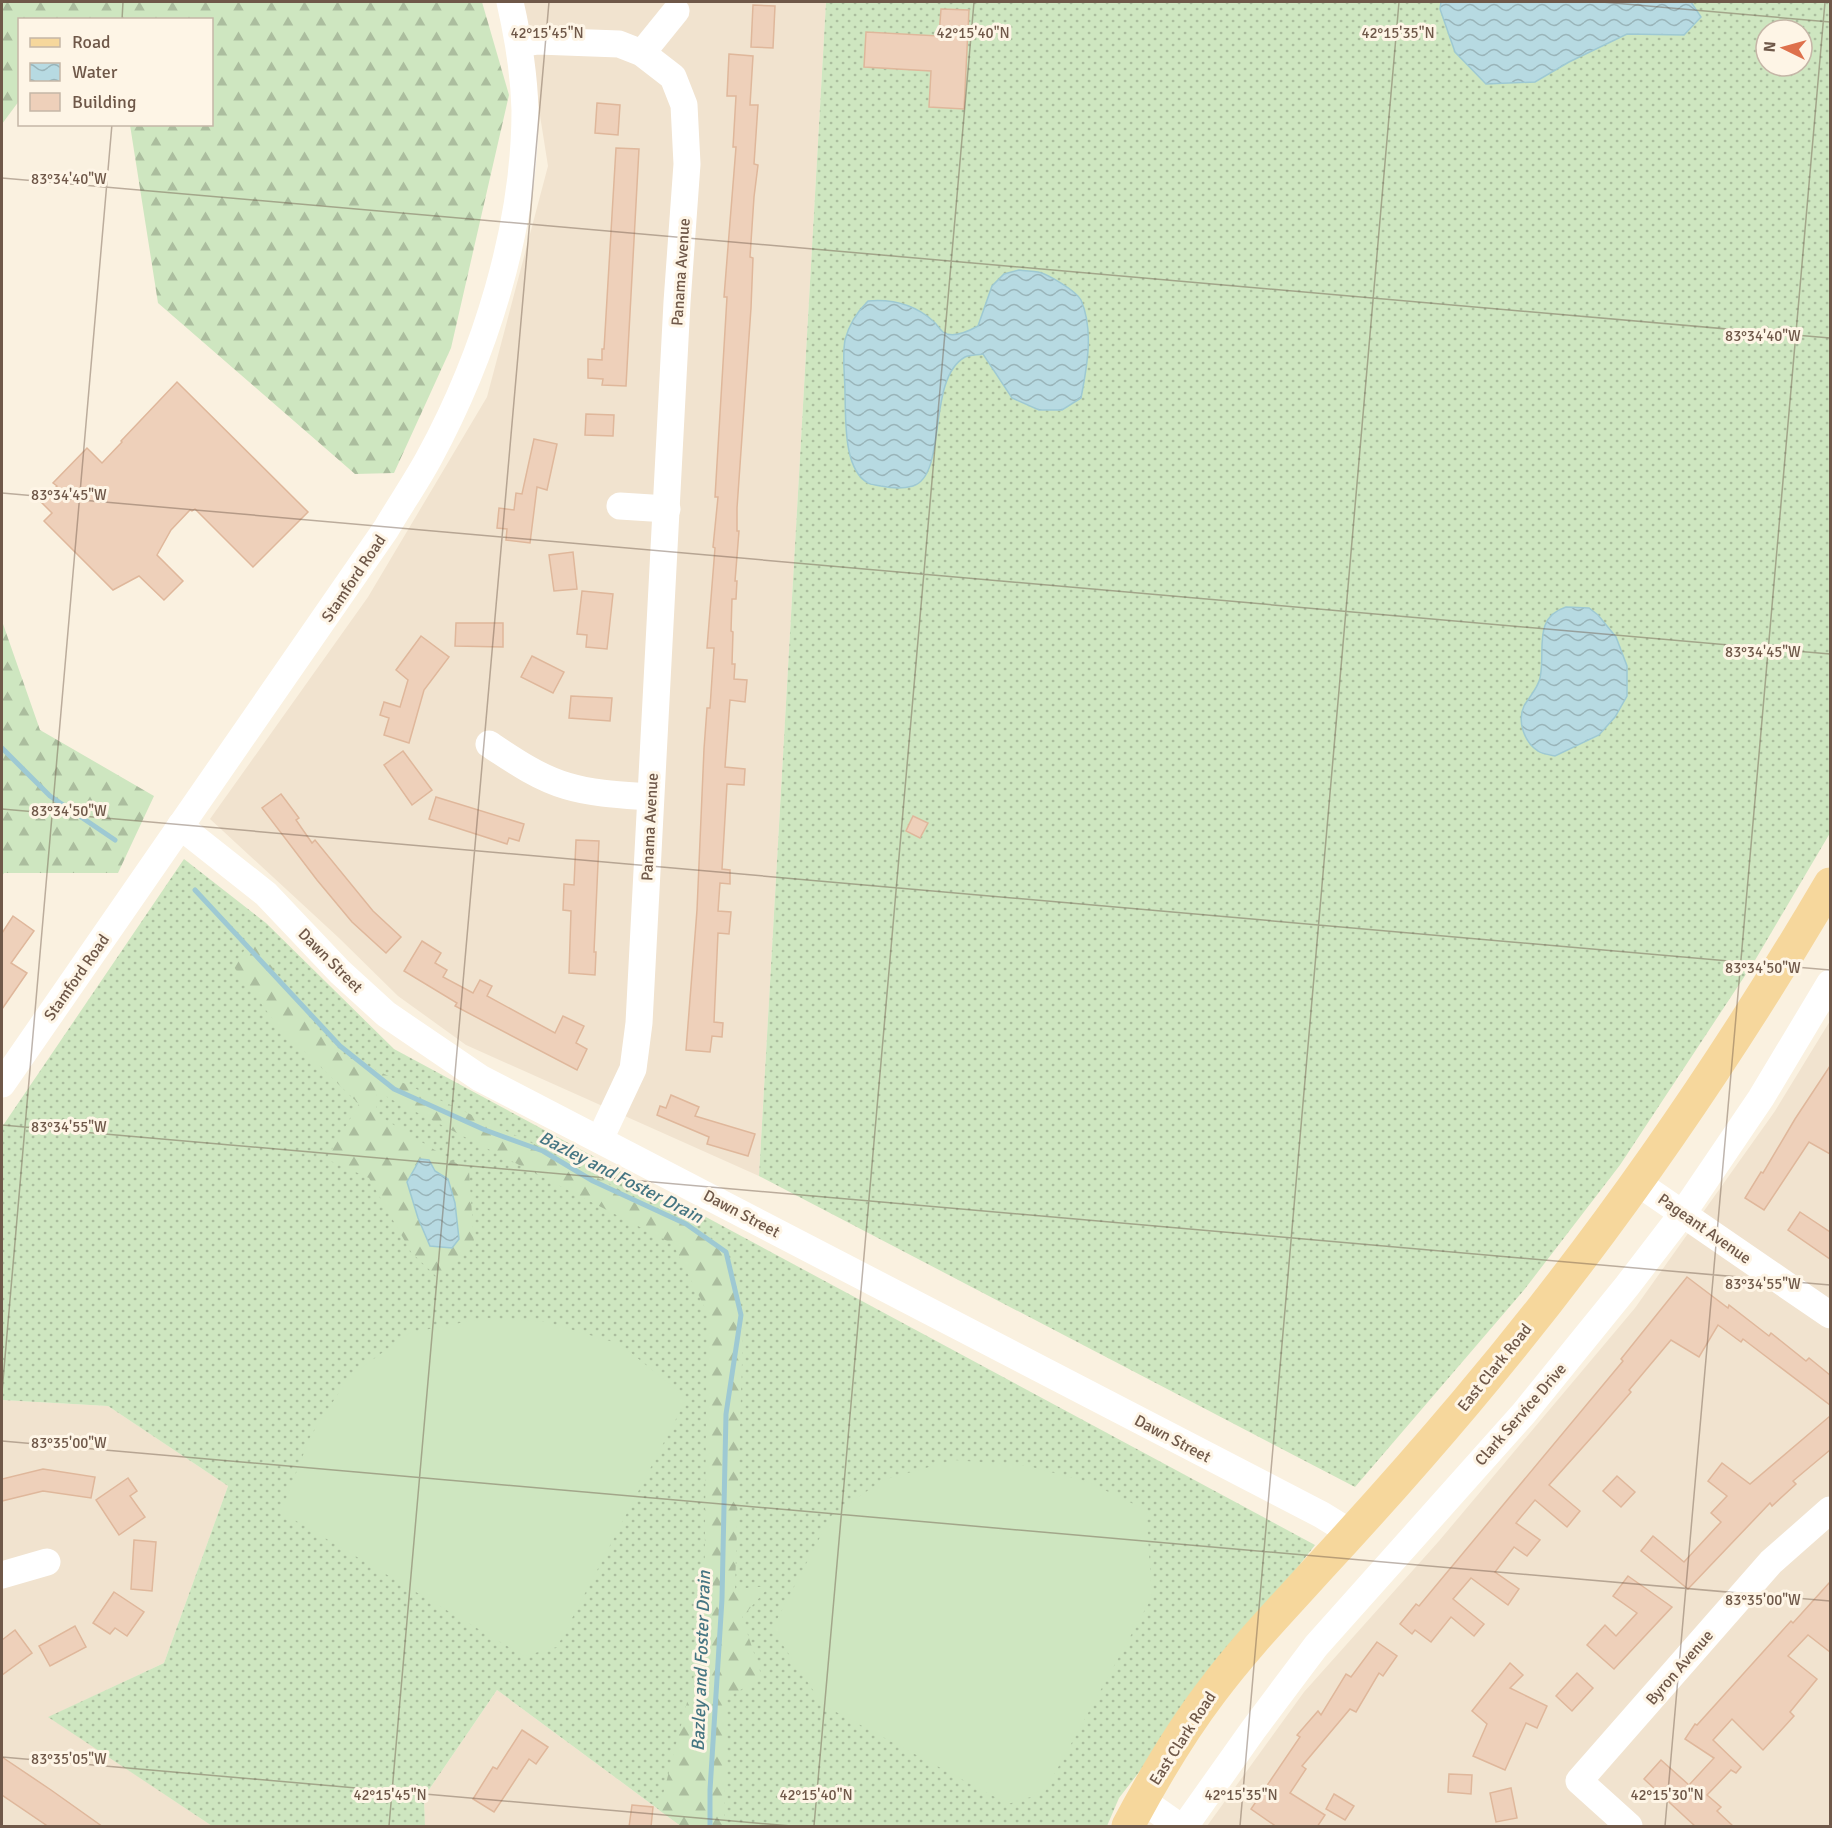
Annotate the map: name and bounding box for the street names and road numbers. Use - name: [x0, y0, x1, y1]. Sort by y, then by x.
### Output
- street label: Panama Avenue: [667, 217, 695, 327]
- street label: Stamford Road: [317, 531, 390, 626]
- street label: Panama Avenue: [637, 773, 663, 882]
- street label: Dawn Street: [294, 924, 367, 998]
- street label: Stamford Road: [40, 931, 114, 1025]
- street label: Dawn Street: [700, 1185, 784, 1243]
- street label: Pageant Avenue: [1654, 1189, 1755, 1268]
- street label: East Clark Road: [1453, 1320, 1536, 1416]
- street label: Clark Service Drive: [1471, 1359, 1571, 1470]
- street label: Dawn Street: [1131, 1410, 1215, 1468]
- street label: Byron Avenue: [1642, 1626, 1718, 1709]
- street label: East Clark Road: [1145, 1688, 1220, 1789]

